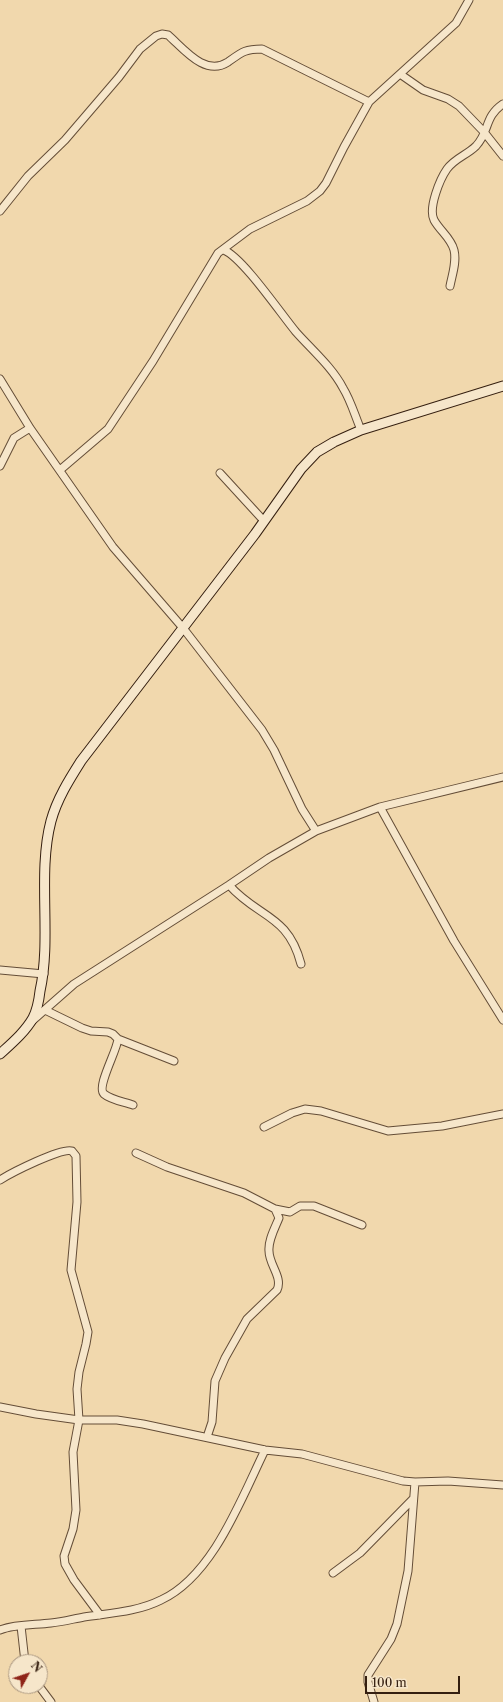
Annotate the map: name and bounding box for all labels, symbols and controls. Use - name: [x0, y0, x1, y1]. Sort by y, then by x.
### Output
- north arrow: [8, 1654, 48, 1694]
- text: N: [28, 1659, 45, 1675]
- scale bar: [367, 1668, 462, 1694]
- text: 100 m: [372, 1675, 407, 1690]

